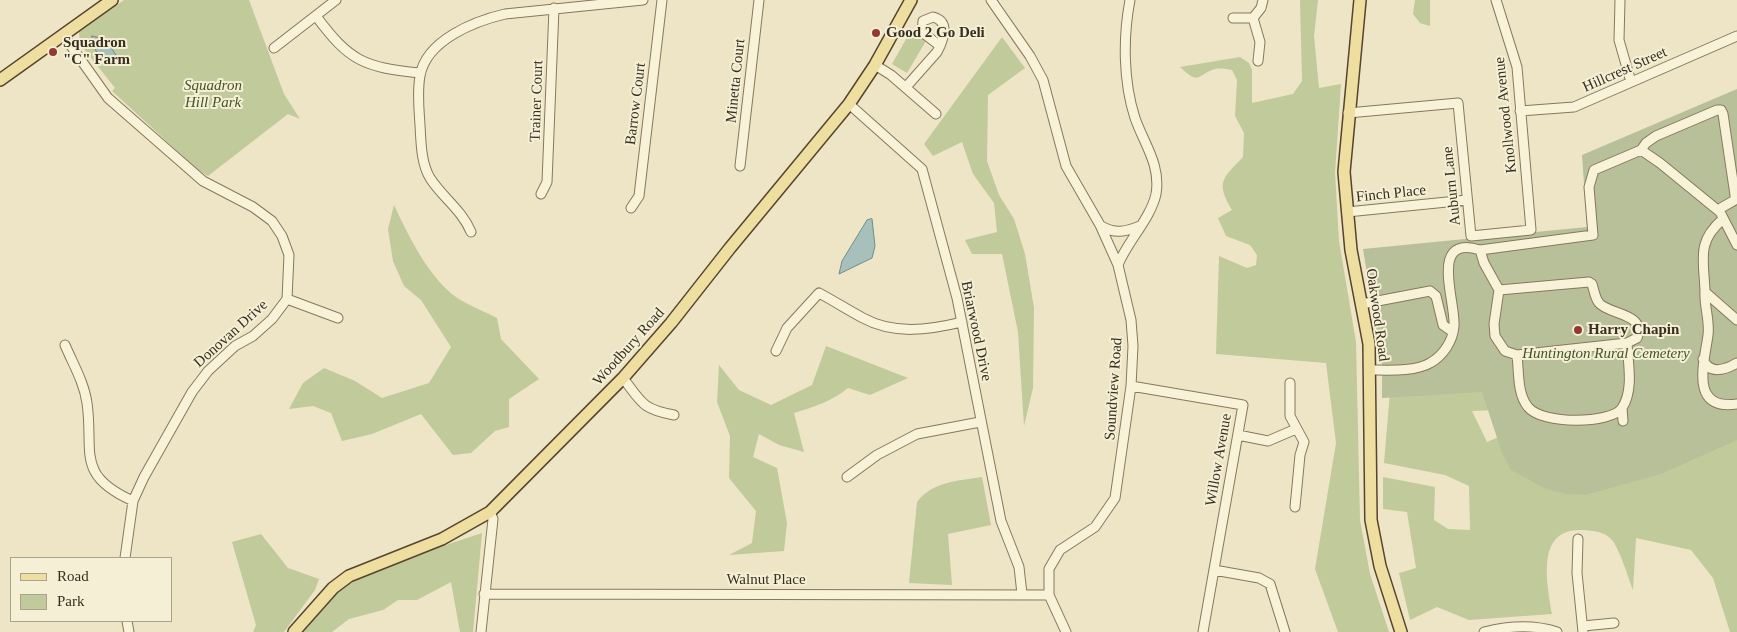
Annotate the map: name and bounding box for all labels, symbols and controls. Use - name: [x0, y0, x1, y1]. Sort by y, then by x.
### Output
- place label: Good 2 Go Deli: [886, 24, 985, 42]
- marker: Good 2 Go Deli: [870, 27, 882, 39]
- place label: Squadron "C" Farm: [63, 34, 130, 69]
- street label: Minetta Court: [723, 38, 749, 124]
- street label: Hillcrest Street: [1580, 43, 1670, 97]
- marker: Squadron "C" Farm: [47, 46, 59, 58]
- street label: Knollwood Avenue: [1491, 56, 1521, 174]
- street label: Trainer Court: [527, 60, 547, 142]
- street label: Barrow Court: [622, 62, 650, 146]
- park label: Squadron Hill Park: [184, 77, 242, 112]
- street label: Auburn Lane: [1439, 145, 1465, 227]
- street label: Finch Place: [1355, 181, 1427, 207]
- street label: Oakwood Road: [1362, 267, 1392, 363]
- street label: Briarwood Drive: [957, 279, 995, 383]
- street label: Donovan Drive: [190, 296, 272, 372]
- street label: Woodbury Road: [589, 304, 669, 390]
- place label: Harry Chapin: [1588, 321, 1679, 339]
- marker: Harry Chapin: [1572, 324, 1584, 336]
- street label: Soundview Road: [1101, 337, 1127, 441]
- park label: Huntington Rural Cemetery: [1522, 345, 1690, 363]
- street label: Willow Avenue: [1202, 412, 1236, 508]
- legend: [10, 557, 172, 622]
- text: Road: [57, 568, 89, 584]
- street label: Walnut Place: [726, 571, 806, 589]
- text: Park: [57, 593, 85, 609]

